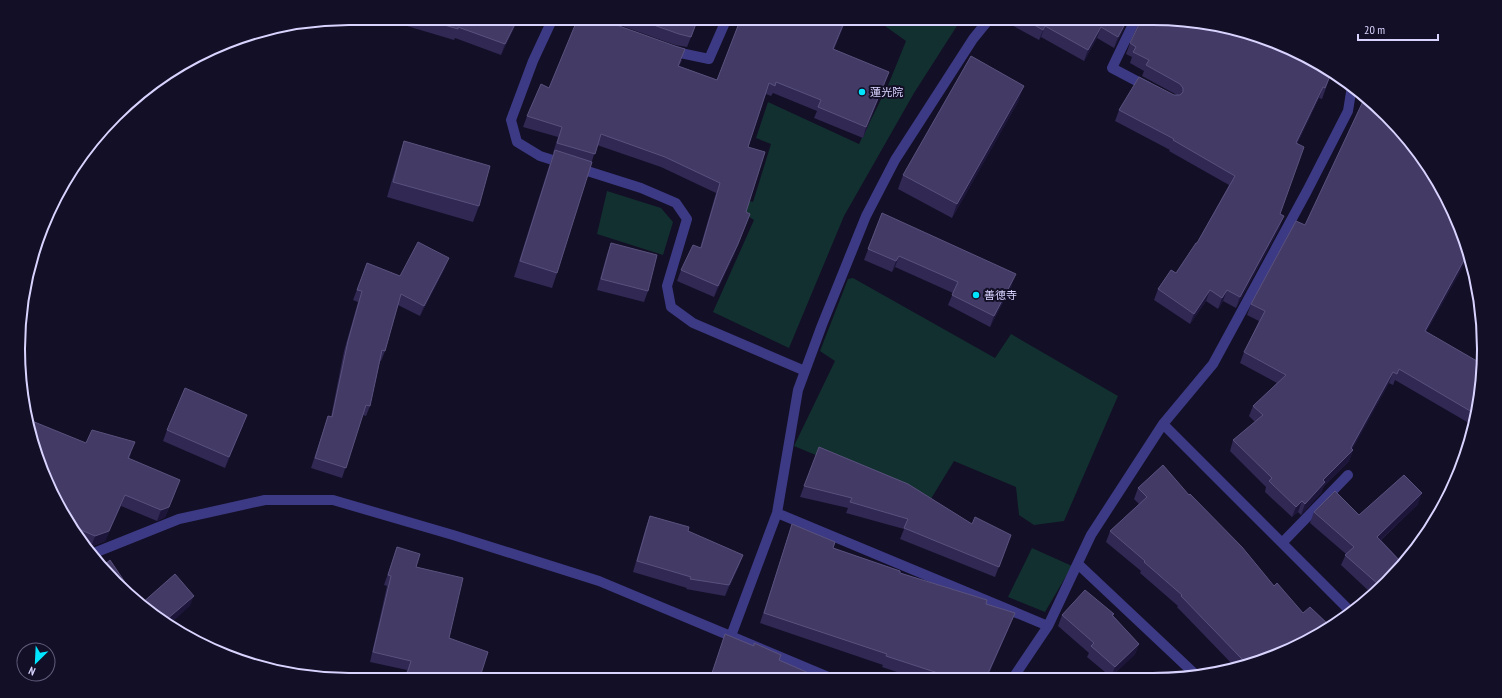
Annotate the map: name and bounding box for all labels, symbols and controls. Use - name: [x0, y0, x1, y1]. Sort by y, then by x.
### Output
- scale bar: [1358, 16, 1438, 42]
- text: 20 m: [1364, 22, 1385, 37]
- place label: 蓮光院: [870, 85, 903, 99]
- marker: 蓮光院: [857, 87, 867, 97]
- place label: 善徳寺: [984, 288, 1017, 302]
- marker: 善徳寺: [971, 290, 981, 300]
- north arrow: [16, 642, 56, 682]
- text: N: [26, 664, 37, 679]

